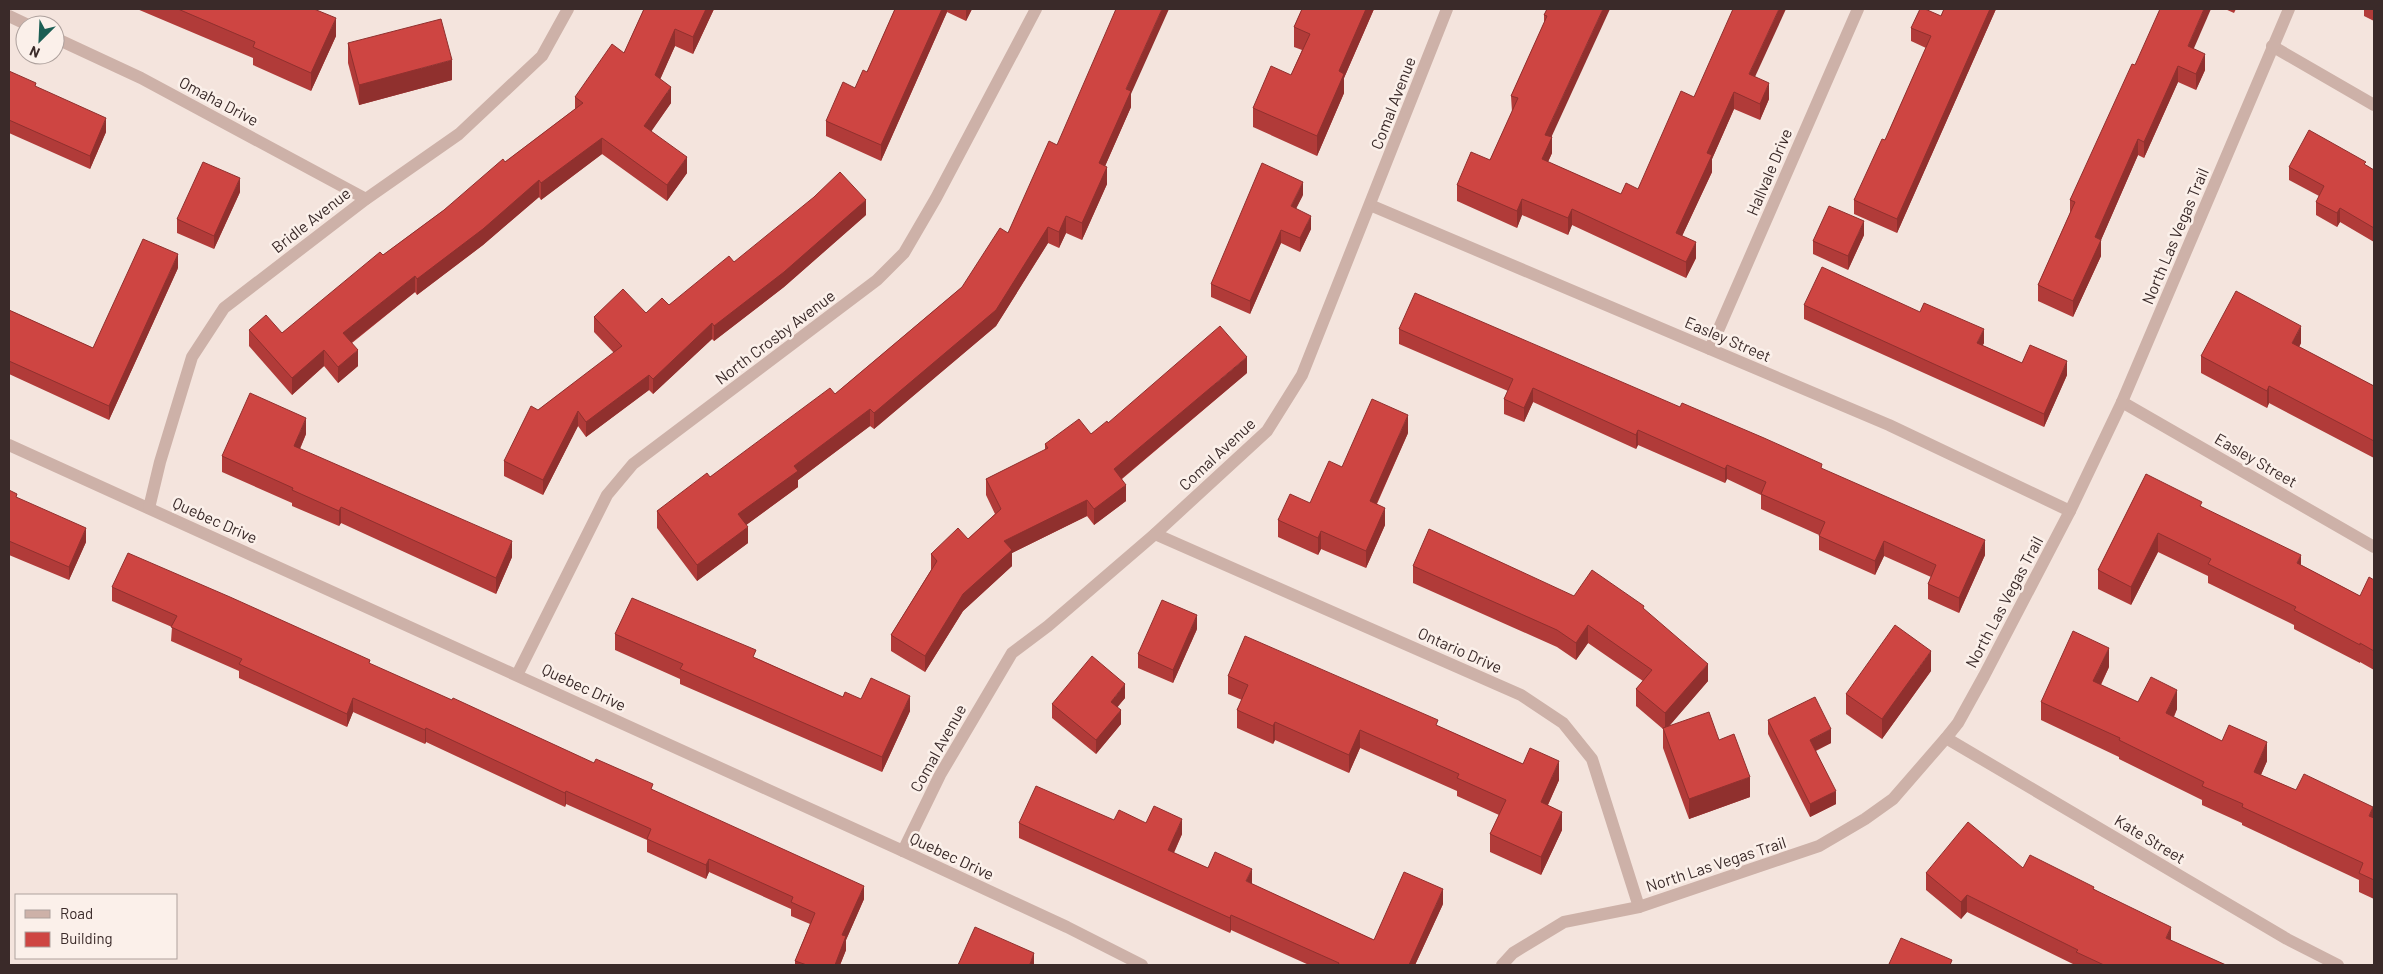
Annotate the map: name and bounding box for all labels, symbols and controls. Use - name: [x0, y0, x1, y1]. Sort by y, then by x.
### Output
- north arrow: [15, 15, 65, 65]
- text: N: [27, 43, 42, 62]
- street label: Comal Avenue: [1366, 54, 1419, 152]
- street label: Omaha Drive: [176, 72, 262, 129]
- street label: Hallvale Drive: [1742, 125, 1795, 218]
- street label: North Las Vegas Trail: [2137, 165, 2212, 307]
- street label: Bridle Avenue: [267, 183, 354, 256]
- street label: North Crosby Avenue: [711, 285, 838, 388]
- street label: Easley Street: [1682, 312, 1774, 365]
- street label: Comal Avenue: [1175, 413, 1259, 494]
- street label: Easley Street: [2212, 428, 2301, 491]
- street label: Quebec Drive: [170, 492, 260, 547]
- street label: North Las Vegas Trail: [1961, 533, 2046, 671]
- street label: Ontario Drive: [1415, 623, 1505, 677]
- street label: Quebec Drive: [539, 659, 629, 714]
- street label: Comal Avenue: [906, 700, 970, 795]
- street label: Kate Street: [2112, 810, 2189, 867]
- street label: Quebec Drive: [907, 828, 997, 883]
- street label: North Las Vegas Trail: [1643, 832, 1788, 895]
- legend: [15, 894, 178, 959]
- text: Road: [60, 904, 93, 922]
- text: Building: [60, 929, 113, 947]

